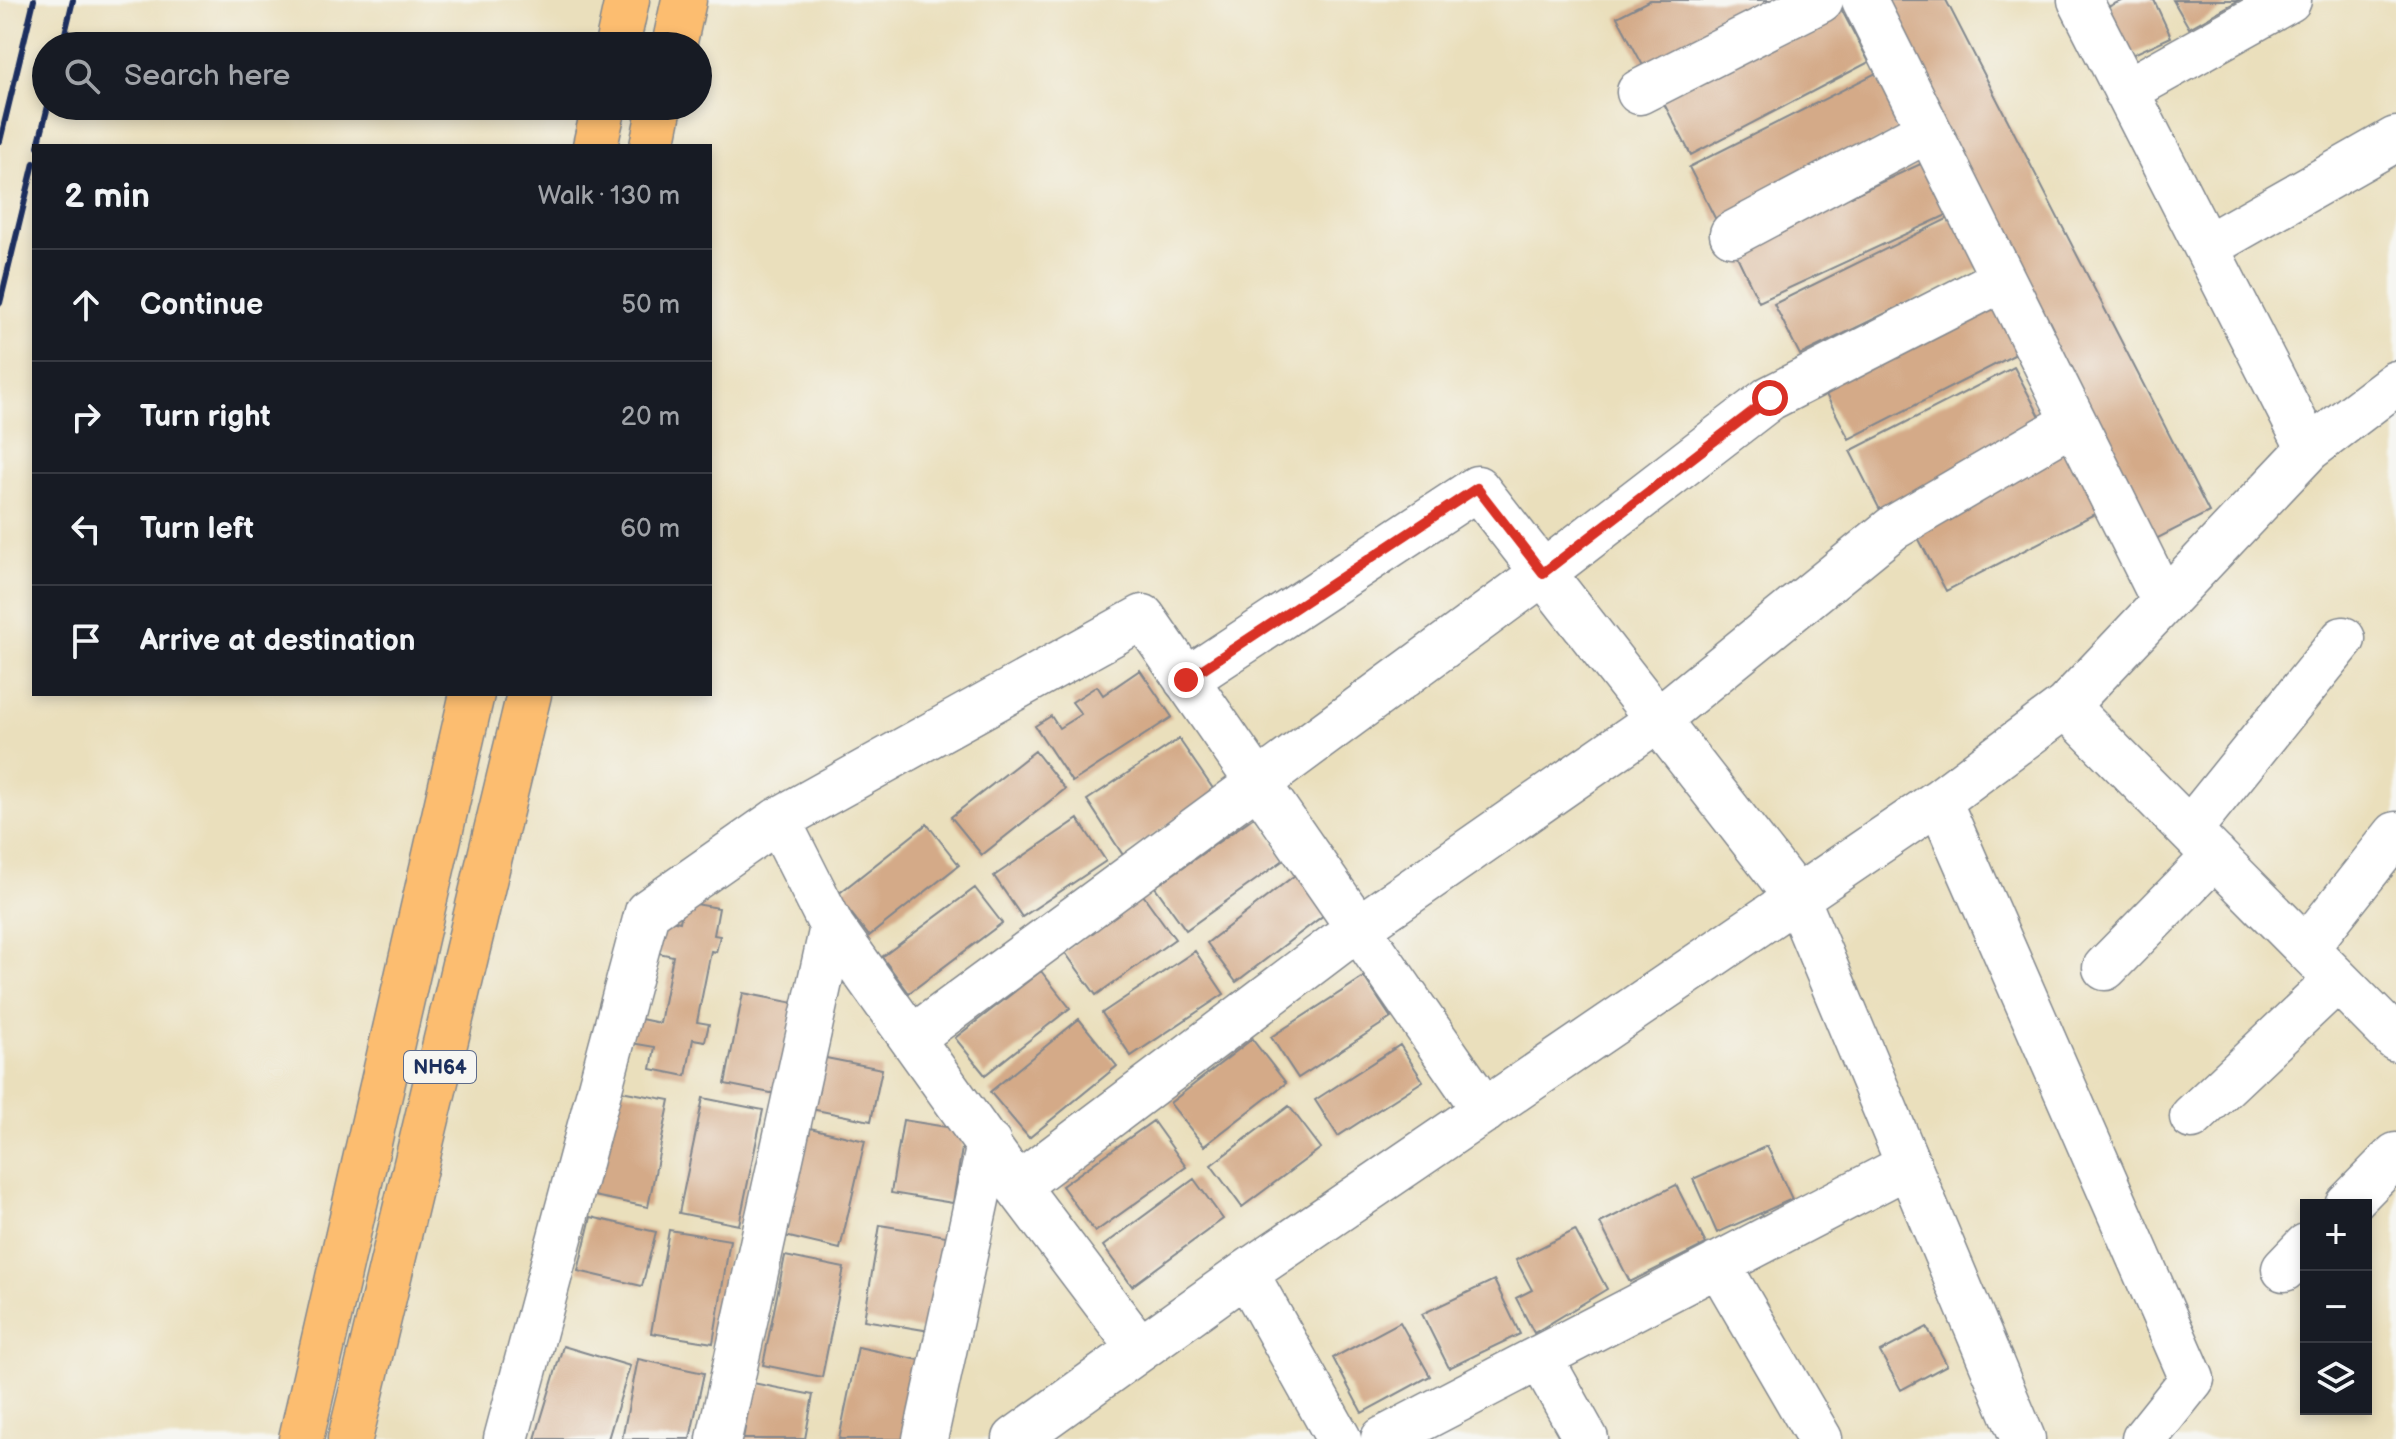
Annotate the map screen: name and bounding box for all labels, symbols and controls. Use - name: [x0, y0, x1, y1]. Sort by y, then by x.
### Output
- search box: [32, 32, 712, 120]
- icon: search: [60, 54, 104, 98]
- text: Search here: [124, 58, 290, 94]
- text: 2 min: [64, 176, 150, 217]
- text: Walk · 130 m: [538, 181, 680, 212]
- icon: ahead: [64, 283, 108, 327]
- text: Continue: [140, 287, 263, 323]
- text: 50 m: [621, 290, 680, 321]
- route start: [1752, 380, 1788, 416]
- icon: right: [64, 395, 108, 439]
- text: Turn right: [140, 399, 271, 435]
- text: 20 m: [621, 402, 680, 433]
- icon: left: [64, 507, 108, 551]
- text: Turn left: [140, 511, 254, 547]
- text: 60 m: [620, 514, 680, 545]
- icon: arrive: [64, 619, 108, 663]
- text: Arrive at destination: [140, 623, 416, 659]
- route end: [1168, 662, 1204, 698]
- road number: NH64: [404, 1051, 476, 1083]
- map controls: [2300, 1199, 2372, 1415]
- button: +: [2300, 1199, 2372, 1271]
- button: −: [2300, 1271, 2372, 1343]
- button: layers: [2300, 1343, 2372, 1415]

